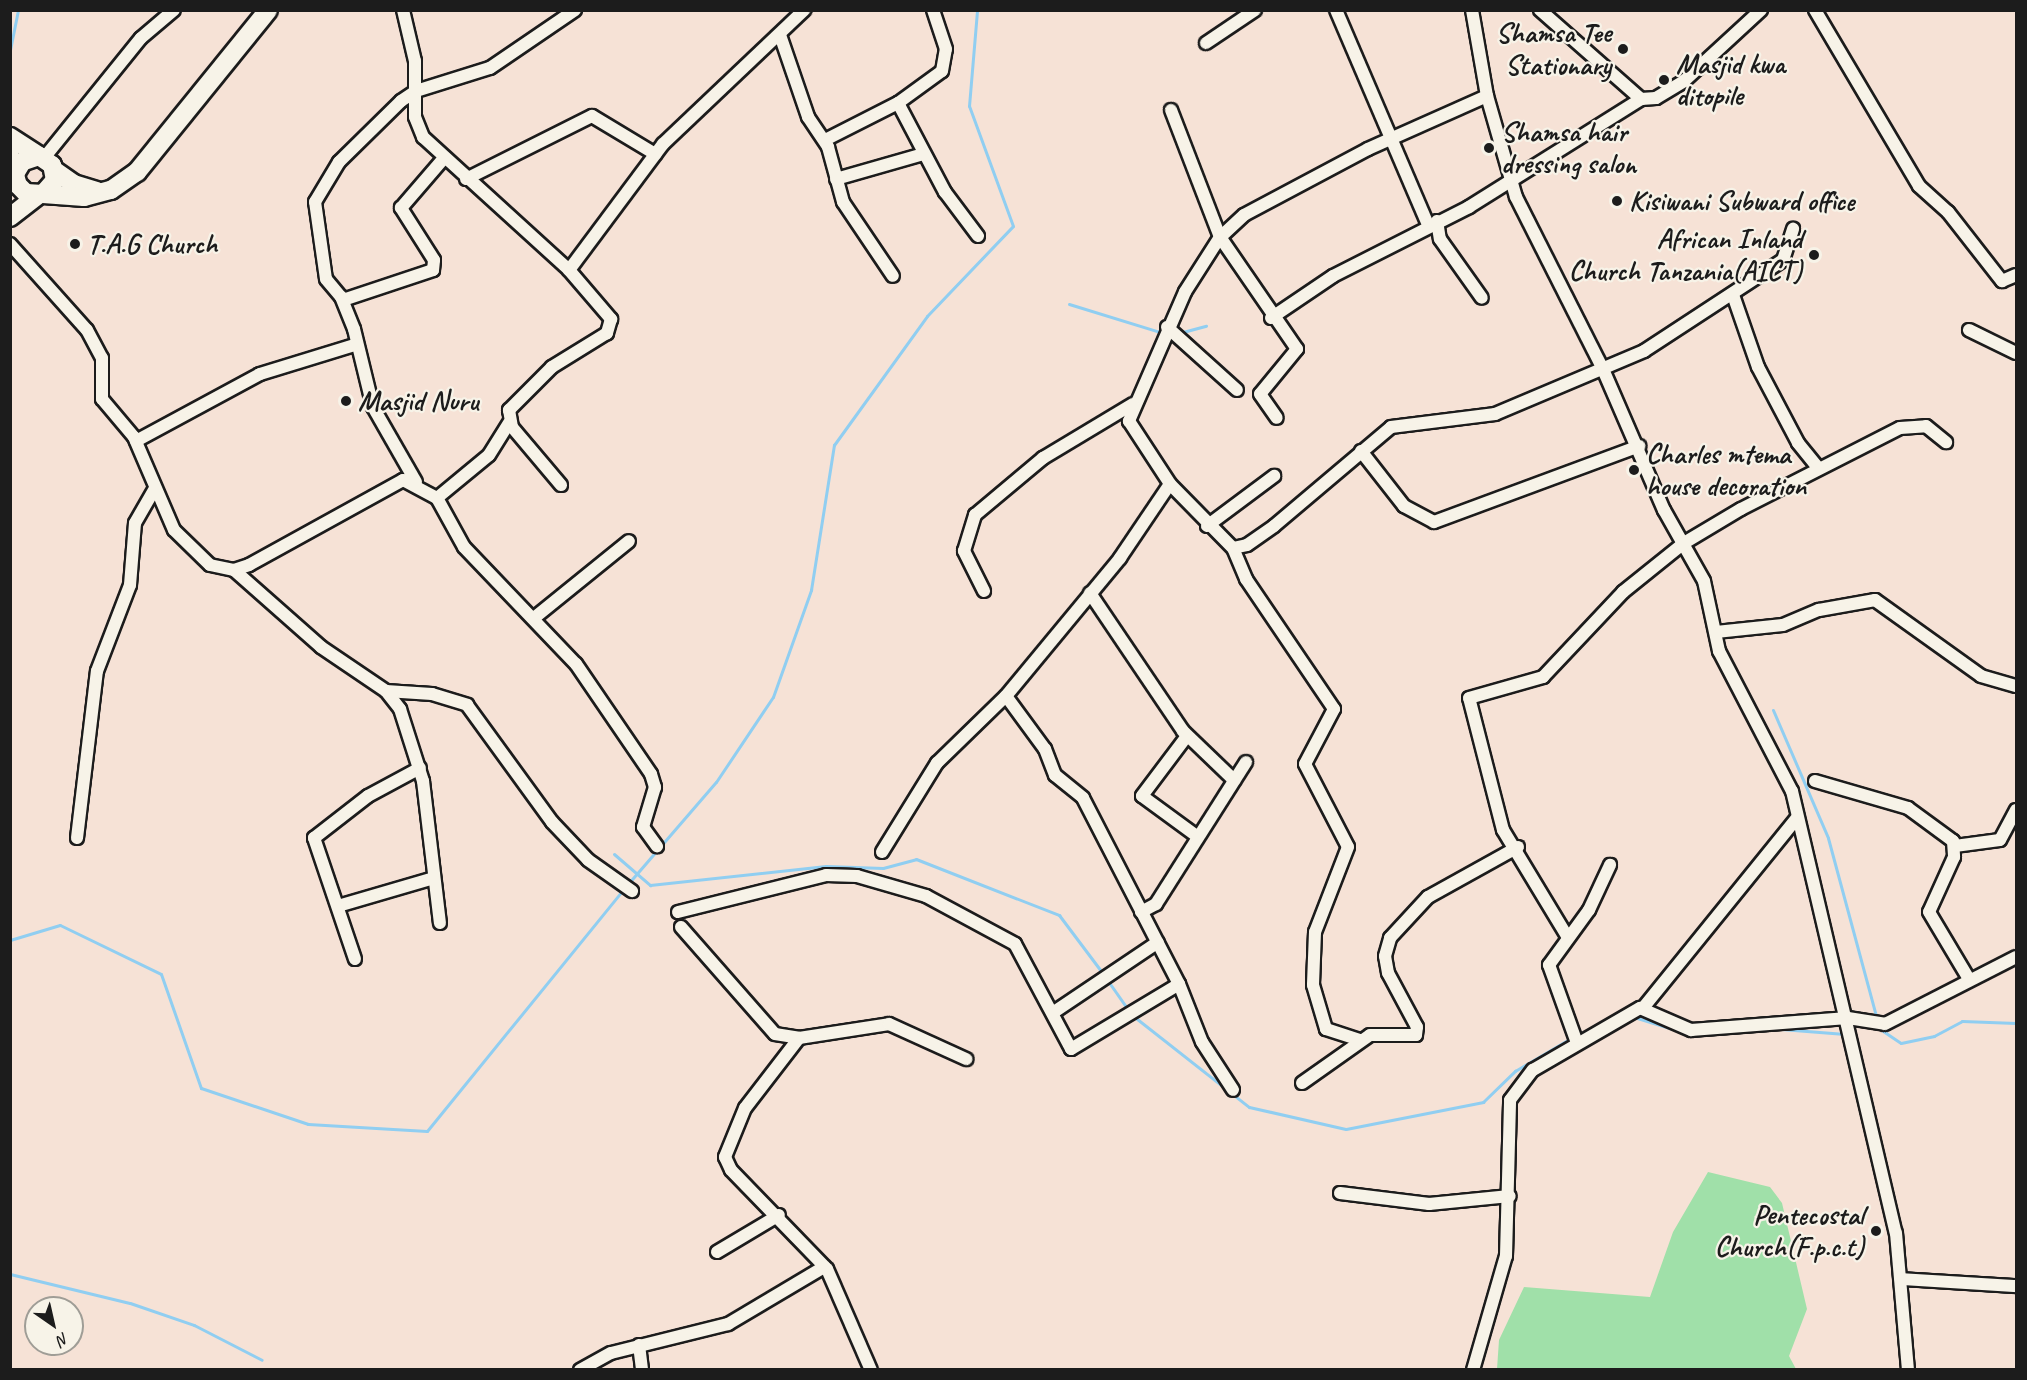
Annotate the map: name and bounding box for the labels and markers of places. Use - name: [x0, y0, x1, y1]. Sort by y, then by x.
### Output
- place label: Shamsa Tee Stationary: [1497, 16, 1611, 82]
- marker: Shamsa Tee Stationary: [1616, 42, 1630, 56]
- place label: Masjid kwa ditopile: [1676, 47, 1786, 113]
- marker: Masjid kwa ditopile: [1657, 73, 1671, 87]
- place label: Shamsa hair dressing salon: [1501, 115, 1637, 181]
- marker: Shamsa hair dressing salon: [1482, 141, 1496, 155]
- place label: Kisiwani Subward office: [1629, 184, 1853, 218]
- marker: Kisiwani Subward office: [1610, 194, 1624, 208]
- place label: African Inland Church Tanzania(AICT): [1567, 222, 1802, 288]
- place label: T.A.G Church: [87, 227, 217, 261]
- marker: T.A.G Church: [68, 237, 82, 251]
- marker: African Inland Church Tanzania(AICT): [1807, 248, 1821, 262]
- place label: Masjid Nuru: [358, 384, 478, 418]
- marker: Masjid Nuru: [339, 394, 353, 408]
- place label: Charles mtema house decoration: [1646, 437, 1806, 503]
- marker: Charles mtema house decoration: [1627, 463, 1641, 477]
- place label: Pentecostal Church(F.p.c.t): [1715, 1198, 1864, 1264]
- marker: Pentecostal Church(F.p.c.t): [1869, 1224, 1883, 1238]

